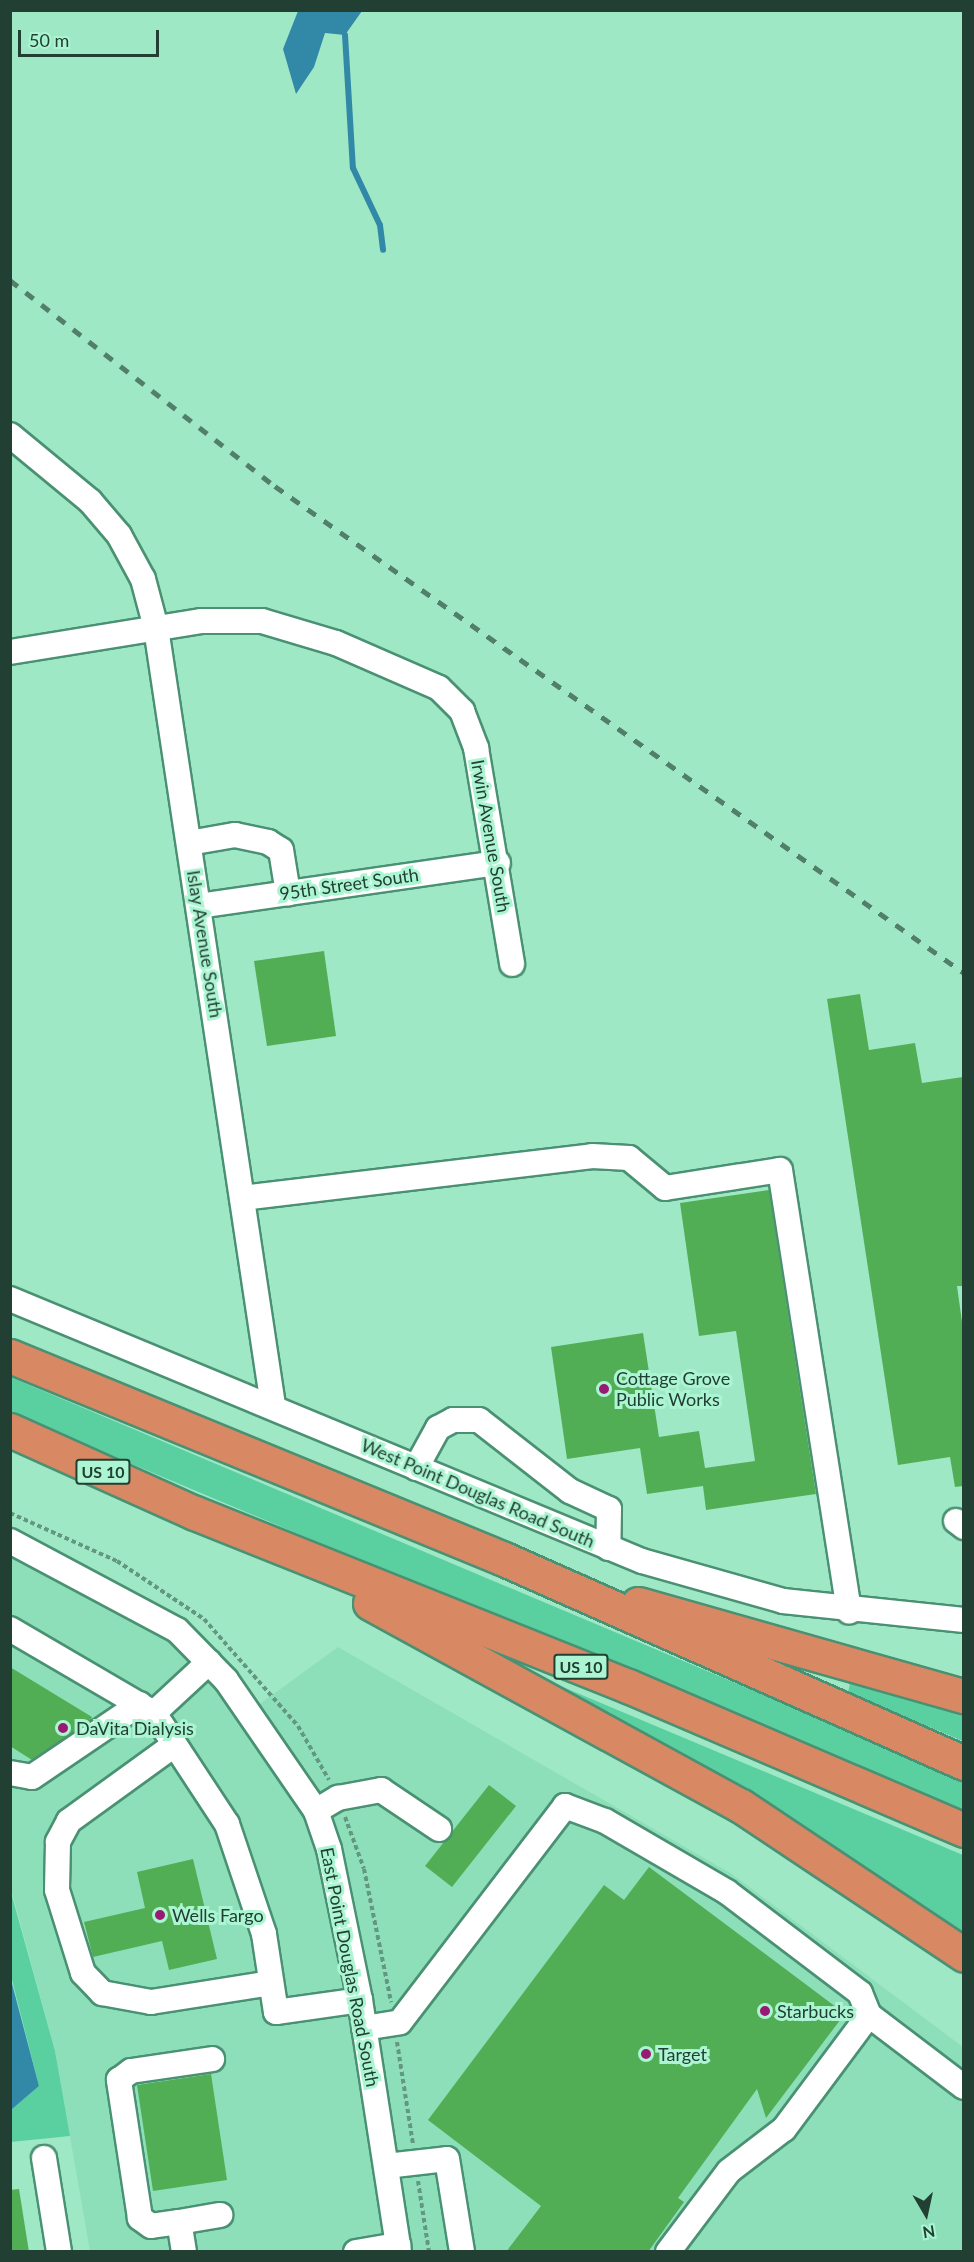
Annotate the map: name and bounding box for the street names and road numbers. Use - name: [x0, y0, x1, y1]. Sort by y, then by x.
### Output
- street label: Irwin Avenue South: [467, 758, 515, 914]
- street label: 95th Street South: [278, 864, 420, 904]
- street label: Islay Avenue South: [183, 868, 227, 1020]
- street label: West Point Douglas Road South: [358, 1434, 598, 1552]
- road number: US 10: [74, 1459, 132, 1485]
- road number: US 10: [552, 1654, 610, 1680]
- street label: East Point Douglas Road South: [316, 1845, 384, 2089]

